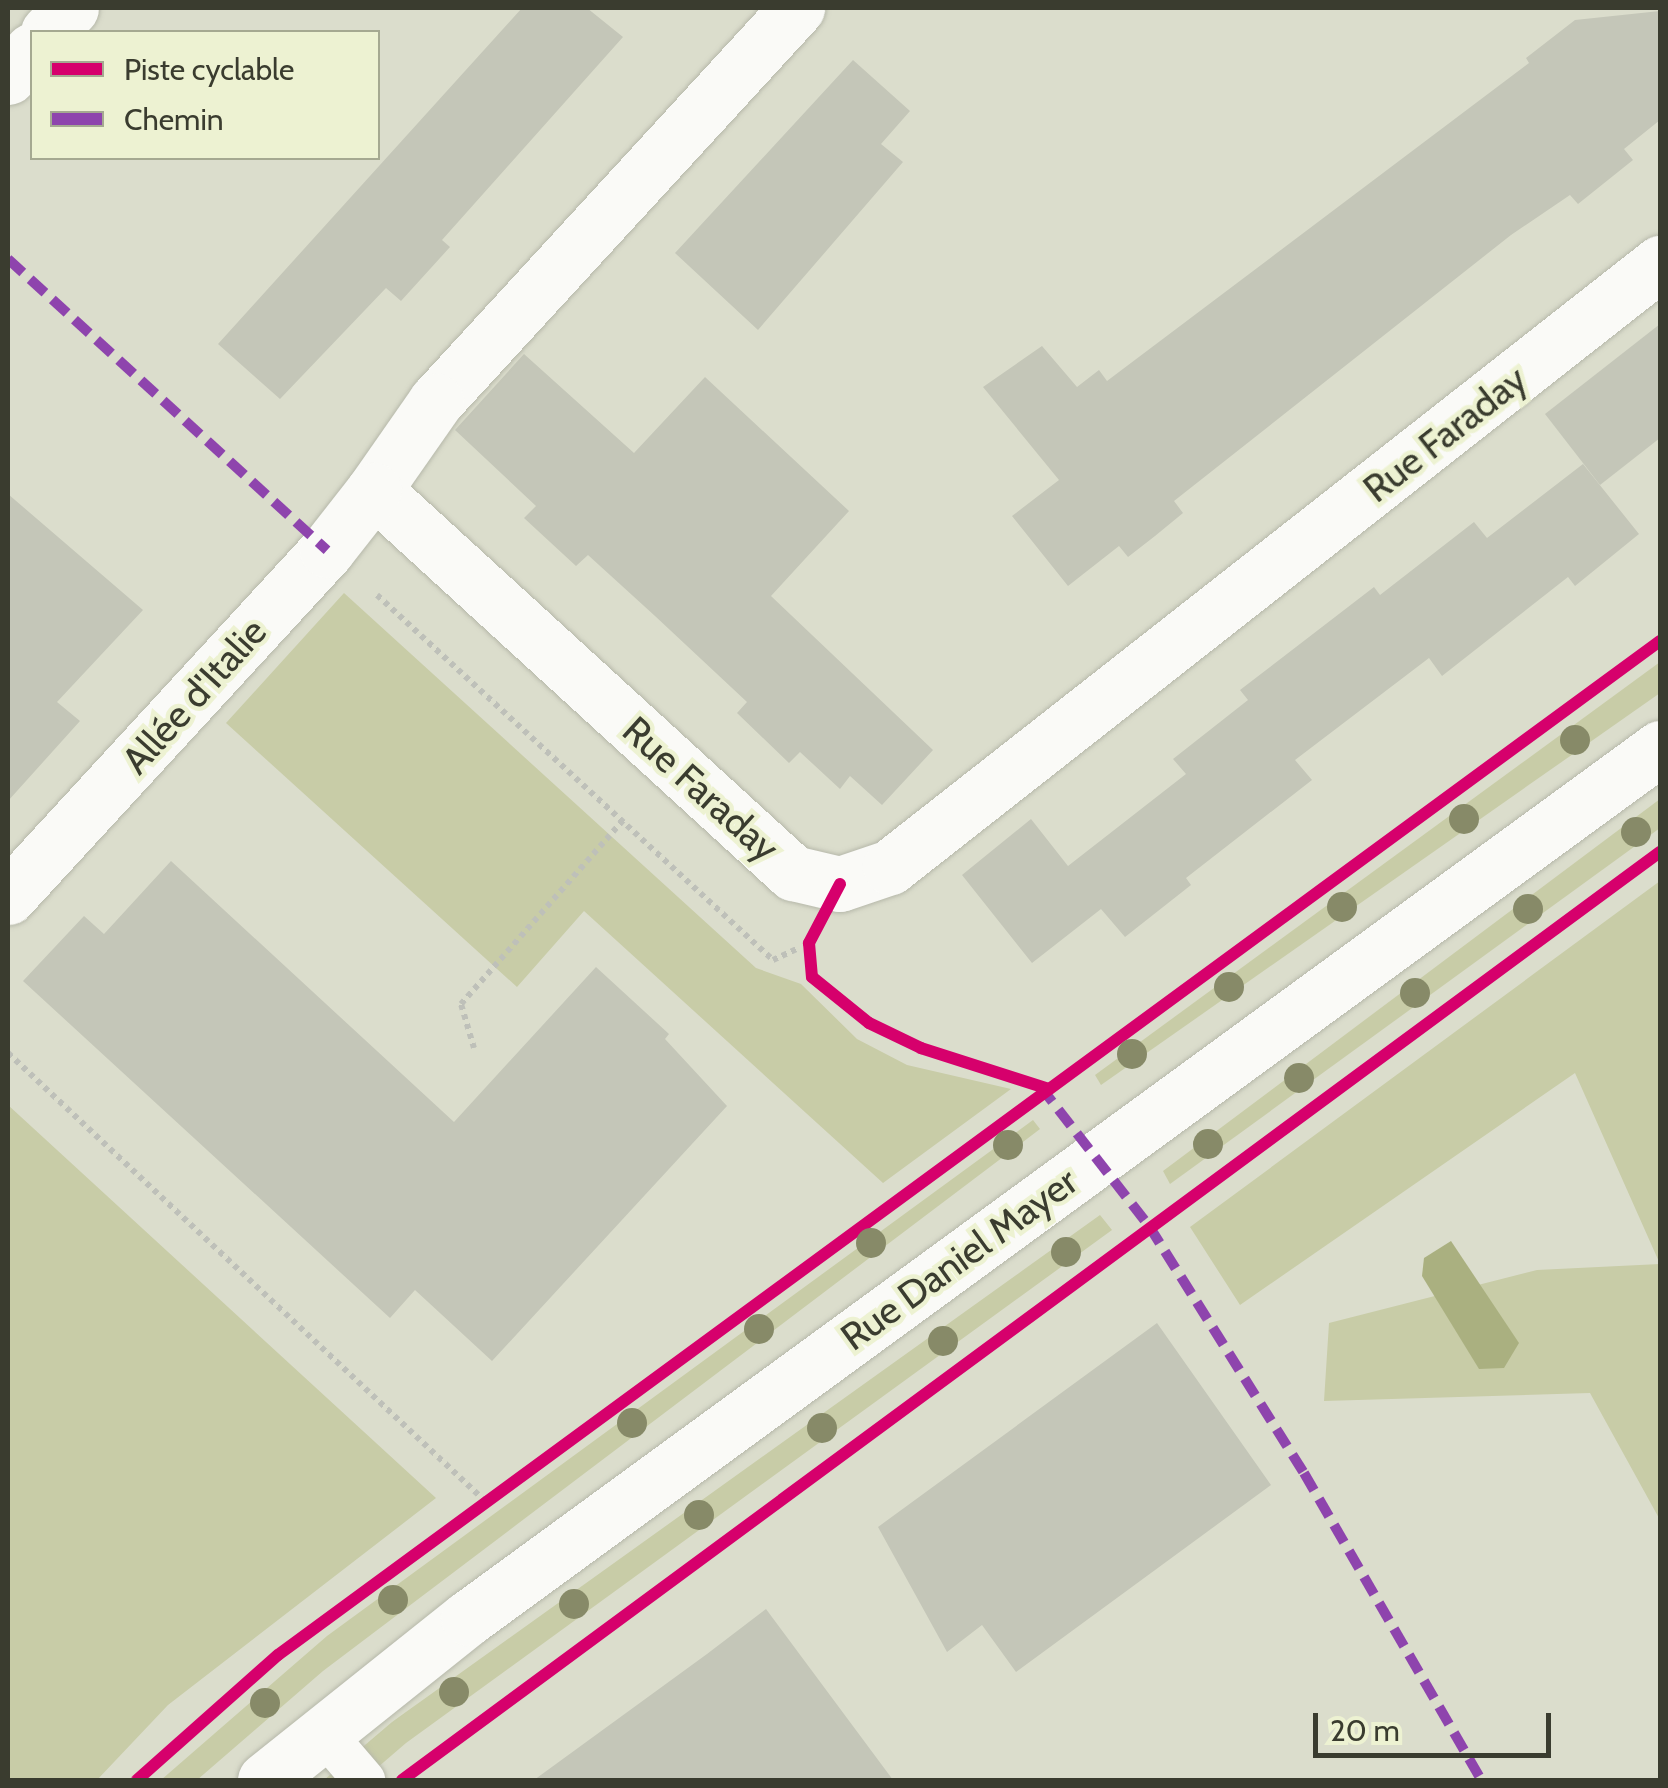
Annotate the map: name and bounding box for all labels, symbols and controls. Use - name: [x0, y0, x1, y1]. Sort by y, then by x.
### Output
- legend: [30, 30, 380, 160]
- text: Piste cyclable: [124, 51, 294, 88]
- text: Chemin: [124, 101, 224, 138]
- street label: Rue Faraday: [1354, 356, 1536, 512]
- street label: Allée d'Italie: [113, 609, 275, 783]
- street label: Rue Faraday: [614, 707, 788, 871]
- street label: Rue Daniel Mayer: [832, 1158, 1086, 1360]
- scale bar: [1318, 1693, 1556, 1755]
- text: 20 m: [1330, 1712, 1400, 1749]

